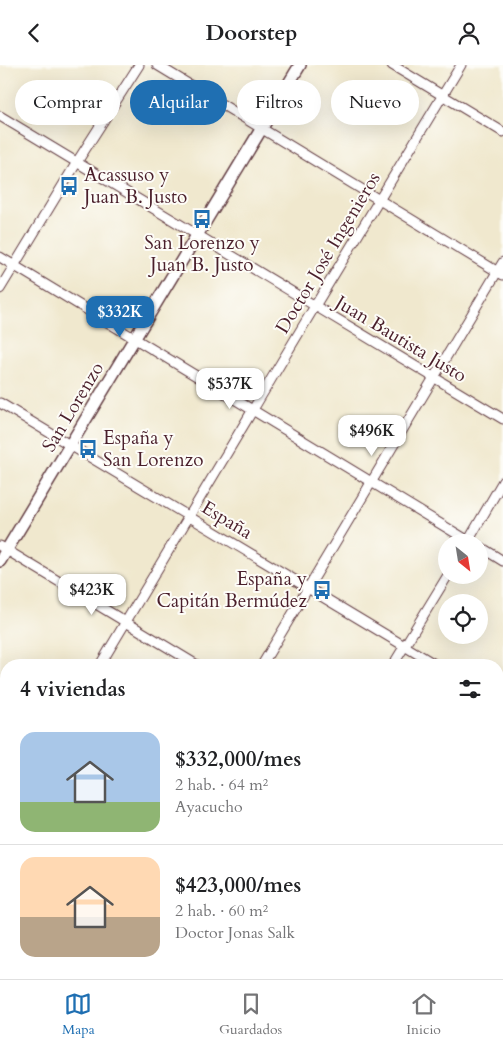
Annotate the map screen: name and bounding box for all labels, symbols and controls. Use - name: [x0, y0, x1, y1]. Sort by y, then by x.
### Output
- text: Doorstep: [205, 18, 298, 48]
- icon: back: [20, 19, 48, 47]
- icon: person: [455, 19, 483, 47]
- chip: Comprar: [15, 80, 120, 125]
- chip: Alquilar: [130, 80, 227, 125]
- chip: Filtros: [237, 80, 321, 125]
- chip: Nuevo: [331, 80, 419, 125]
- place label: Acassuso y Juan B. Justo: [81, 162, 187, 210]
- street label: Doctor José Ingenieros: [269, 167, 387, 339]
- bus stop icon: Acassuso y Juan B. Justo: [58, 175, 80, 197]
- bus stop icon: San Lorenzo y Juan B. Justo: [191, 208, 213, 230]
- place label: San Lorenzo y Juan B. Justo: [144, 230, 260, 278]
- street label: Juan Bautista Justo: [328, 288, 472, 389]
- pin: $332K: [85, 295, 155, 338]
- text: $332K: [97, 301, 143, 323]
- street label: San Lorenzo: [36, 357, 110, 457]
- pin: $537K: [195, 367, 265, 410]
- text: $537K: [207, 373, 253, 395]
- pin: $496K: [337, 415, 407, 457]
- text: $496K: [349, 420, 395, 442]
- place label: España y San Lorenzo: [103, 425, 204, 473]
- bus stop icon: España y San Lorenzo: [77, 438, 99, 460]
- street label: España: [197, 495, 257, 545]
- north arrow: [438, 534, 488, 584]
- map controls: [438, 534, 488, 644]
- place label: España y Capitán Bermúdez: [157, 566, 307, 614]
- pin: $423K: [57, 573, 127, 616]
- text: $423K: [69, 579, 115, 601]
- bus stop icon: España y Capitán Bermúdez: [311, 579, 333, 601]
- button: locate: [438, 594, 488, 644]
- text: 4 viviendas: [20, 675, 126, 704]
- icon: filters: [456, 675, 484, 703]
- text: $332,000/mes: [175, 745, 301, 774]
- icon: home: [60, 752, 120, 812]
- text: 2 hab. · 64 m²: [175, 774, 268, 796]
- text: Ayacucho: [175, 796, 243, 818]
- text: $423,000/mes: [175, 871, 301, 900]
- icon: home: [60, 877, 120, 937]
- text: 2 hab. · 60 m²: [175, 900, 268, 922]
- text: Doctor Jonas Salk: [175, 922, 295, 944]
- tab: Mapa: [62, 990, 95, 1039]
- tab: Guardados: [219, 990, 282, 1039]
- tab: Inicio: [406, 990, 441, 1039]

